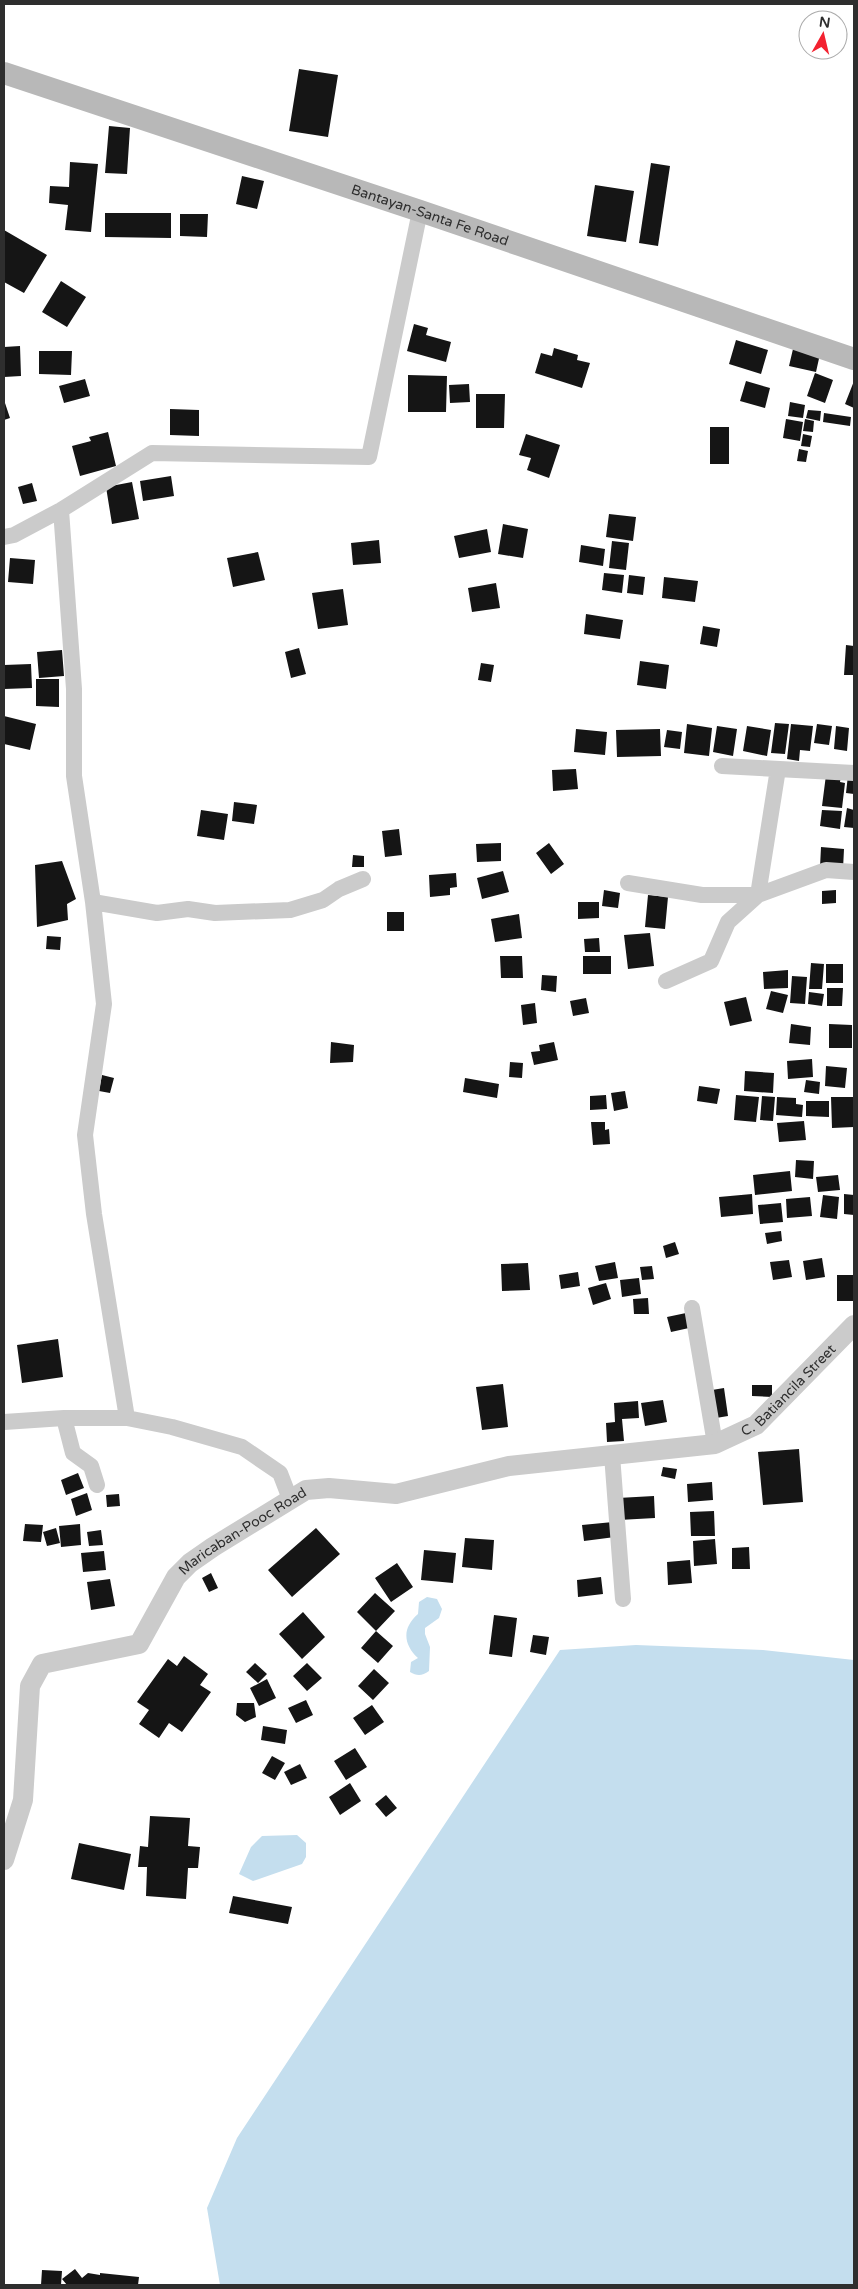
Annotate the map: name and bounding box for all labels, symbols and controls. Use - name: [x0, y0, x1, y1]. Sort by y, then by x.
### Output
- north arrow: [798, 10, 848, 60]
- text: N: [818, 13, 831, 32]
- street label: Bantayan-Santa Fe Road: [349, 181, 511, 250]
- street label: C. Batiancila Street: [738, 1340, 840, 1440]
- street label: Maricaban-Pooc Road: [175, 1484, 310, 1579]

